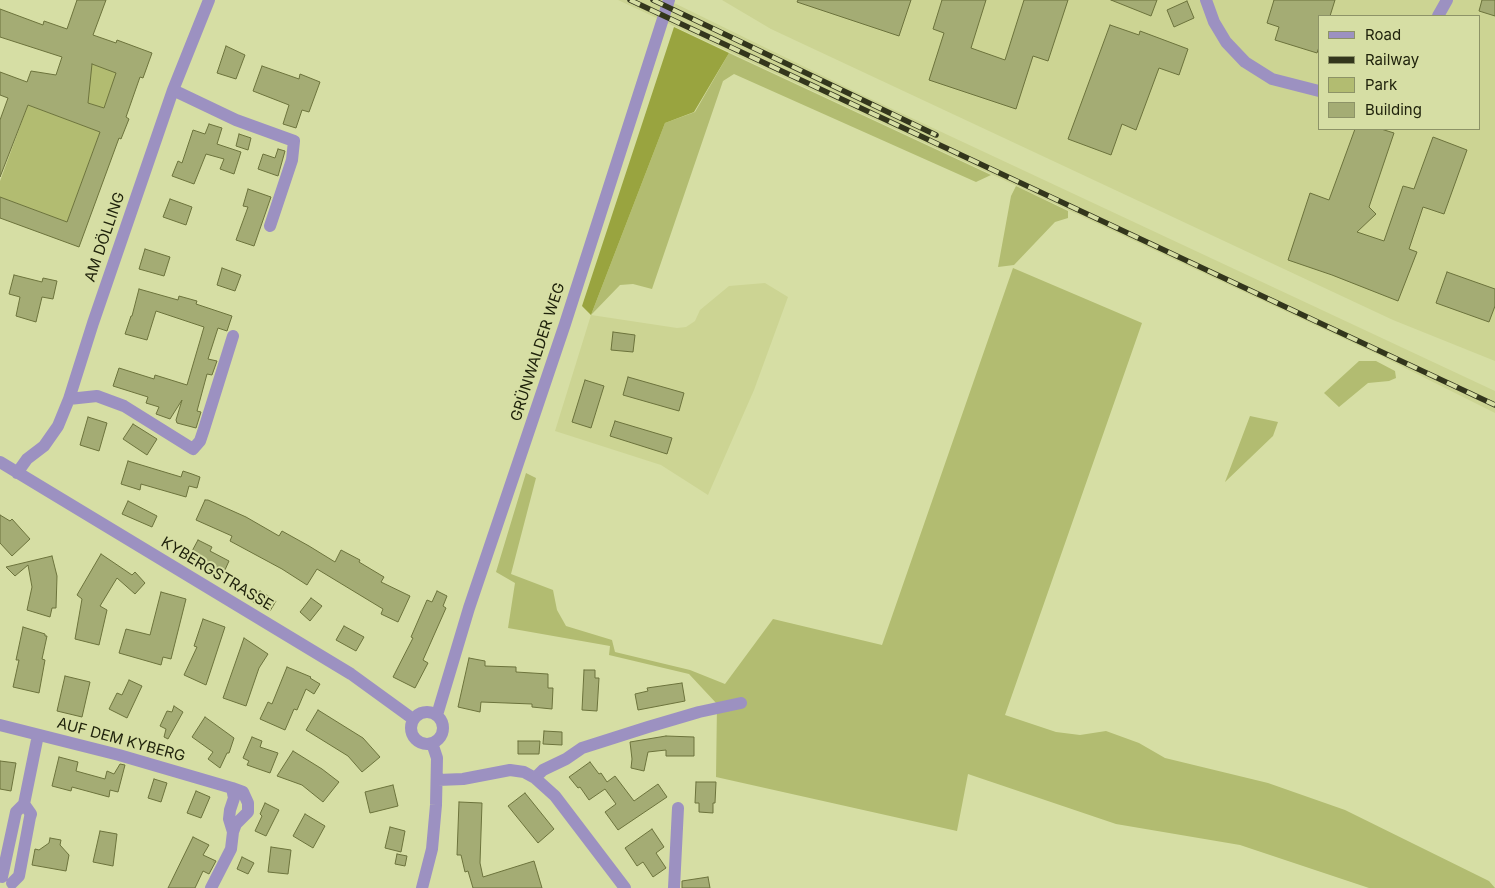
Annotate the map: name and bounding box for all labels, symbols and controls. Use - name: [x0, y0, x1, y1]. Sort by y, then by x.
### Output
- legend: [1318, 15, 1480, 130]
- text: Road: [1365, 25, 1401, 44]
- text: Railway: [1365, 50, 1419, 69]
- text: Park: [1365, 75, 1397, 94]
- text: Building: [1365, 100, 1422, 119]
- street label: AM DÖLLING: [81, 190, 129, 284]
- street label: GRÜNWALDER WEG: [507, 280, 569, 424]
- street label: KYBERGSTRASSE: [158, 533, 276, 615]
- street label: AUF DEM KYBERG: [55, 714, 187, 766]

